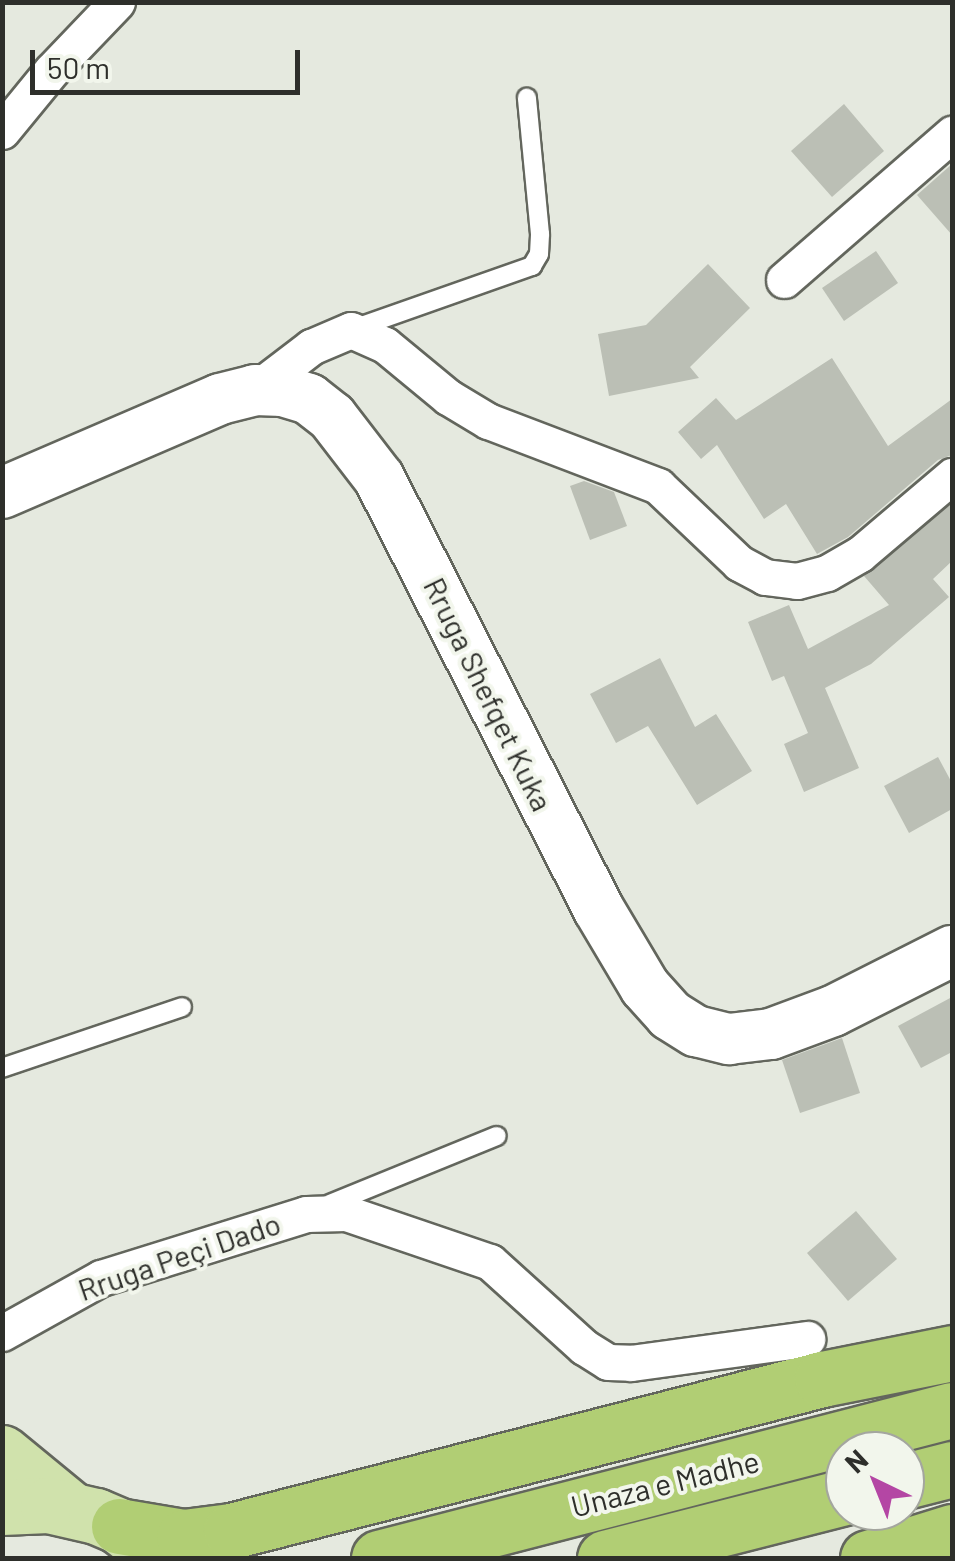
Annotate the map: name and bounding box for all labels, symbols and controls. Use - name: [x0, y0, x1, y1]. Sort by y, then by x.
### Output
- scale bar: [35, 30, 305, 92]
- text: 50 m: [47, 49, 110, 85]
- street label: Rruga Shefqet Kuka: [417, 571, 561, 817]
- street label: Rruga Peçi Dado: [73, 1205, 285, 1307]
- north arrow: [825, 1431, 925, 1531]
- street label: Unaza e Madhe: [567, 1442, 763, 1524]
- text: N: [837, 1442, 874, 1479]

